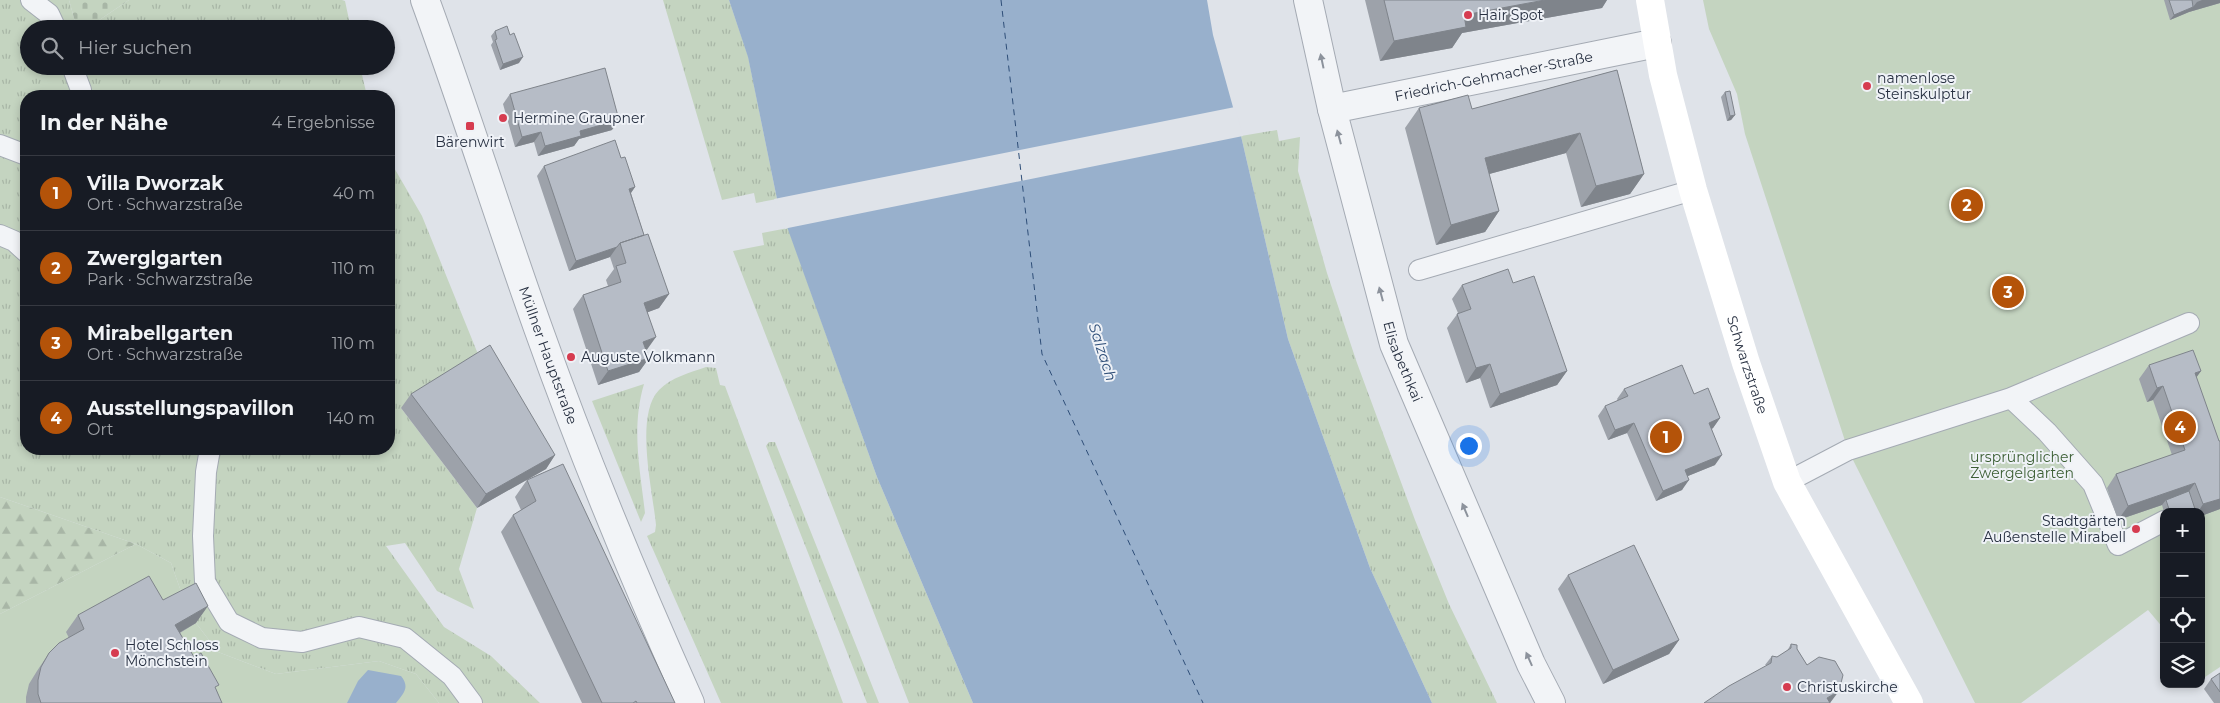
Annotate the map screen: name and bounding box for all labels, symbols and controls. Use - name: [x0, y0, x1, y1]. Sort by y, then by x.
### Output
- place label: Hair Spot: [1478, 6, 1544, 24]
- marker: Hair Spot: [1462, 9, 1474, 21]
- search box: [20, 20, 395, 75]
- icon: search: [38, 34, 66, 62]
- text: Hier suchen: [78, 36, 192, 59]
- street label: Friedrich-Gehmacher-Straße: [1393, 47, 1594, 105]
- one-way arrow: [1317, 53, 1325, 69]
- place label: namenlose Steinskulptur: [1877, 69, 1972, 103]
- marker: namenlose Steinskulptur: [1861, 80, 1873, 92]
- place label: Hermine Graupner: [513, 109, 645, 127]
- text: In der Nähe: [40, 110, 168, 135]
- marker: Hermine Graupner: [497, 112, 509, 124]
- text: 4 Ergebnisse: [271, 113, 375, 132]
- marker: Bärenwirt: [464, 120, 476, 132]
- one-way arrow: [1335, 129, 1343, 144]
- place label: Bärenwirt: [435, 133, 505, 151]
- text: Villa Dworzak: [87, 172, 224, 195]
- text: 1: [53, 184, 59, 203]
- text: 40 m: [333, 184, 375, 203]
- pin: 2: [1951, 186, 1983, 224]
- text: Ort · Schwarzstraße: [87, 195, 243, 214]
- text: Zwerglgarten: [87, 247, 223, 270]
- text: 2: [51, 259, 61, 278]
- text: 110 m: [332, 259, 375, 278]
- text: Park · Schwarzstraße: [87, 270, 253, 289]
- pin: 3: [1992, 273, 2024, 311]
- street label: Müllner Hauptstraße: [515, 284, 582, 427]
- one-way arrow: [1376, 286, 1384, 301]
- street label: Schwarzstraße: [1723, 313, 1772, 416]
- street label: Elisabethkai: [1379, 319, 1427, 405]
- water label: Salzach: [1085, 321, 1121, 383]
- text: Mirabellgarten: [87, 322, 233, 345]
- text: 3: [51, 334, 61, 353]
- text: 110 m: [332, 334, 375, 353]
- text: Ort · Schwarzstraße: [87, 345, 243, 364]
- place label: Auguste Volkmann: [581, 348, 716, 366]
- marker: Auguste Volkmann: [565, 351, 577, 363]
- text: Ausstellungspavillon: [87, 397, 294, 420]
- pin: 4: [2164, 408, 2196, 446]
- text: 4: [50, 409, 62, 428]
- text: 140 m: [327, 409, 375, 428]
- pin: 1: [1650, 418, 1682, 456]
- text: Ort: [87, 420, 114, 439]
- your location: [1456, 433, 1482, 459]
- park label: ursprünglicher Zwergelgarten: [1970, 448, 2075, 482]
- one-way arrow: [1461, 502, 1469, 517]
- map controls: [2160, 508, 2205, 688]
- button: +: [2160, 508, 2205, 553]
- place label: Stadtgärten Außenstelle Mirabell: [1983, 512, 2126, 546]
- marker: Stadtgärten Außenstelle Mirabell: [2130, 523, 2142, 535]
- button: −: [2160, 553, 2205, 598]
- button: locate: [2160, 598, 2205, 643]
- place label: Hotel Schloss Mönchstein: [125, 636, 219, 670]
- button: layers: [2160, 643, 2205, 688]
- marker: Hotel Schloss Mönchstein: [109, 647, 121, 659]
- one-way arrow: [1525, 652, 1533, 666]
- place label: Christuskirche: [1797, 678, 1898, 696]
- marker: Christuskirche: [1781, 681, 1793, 693]

